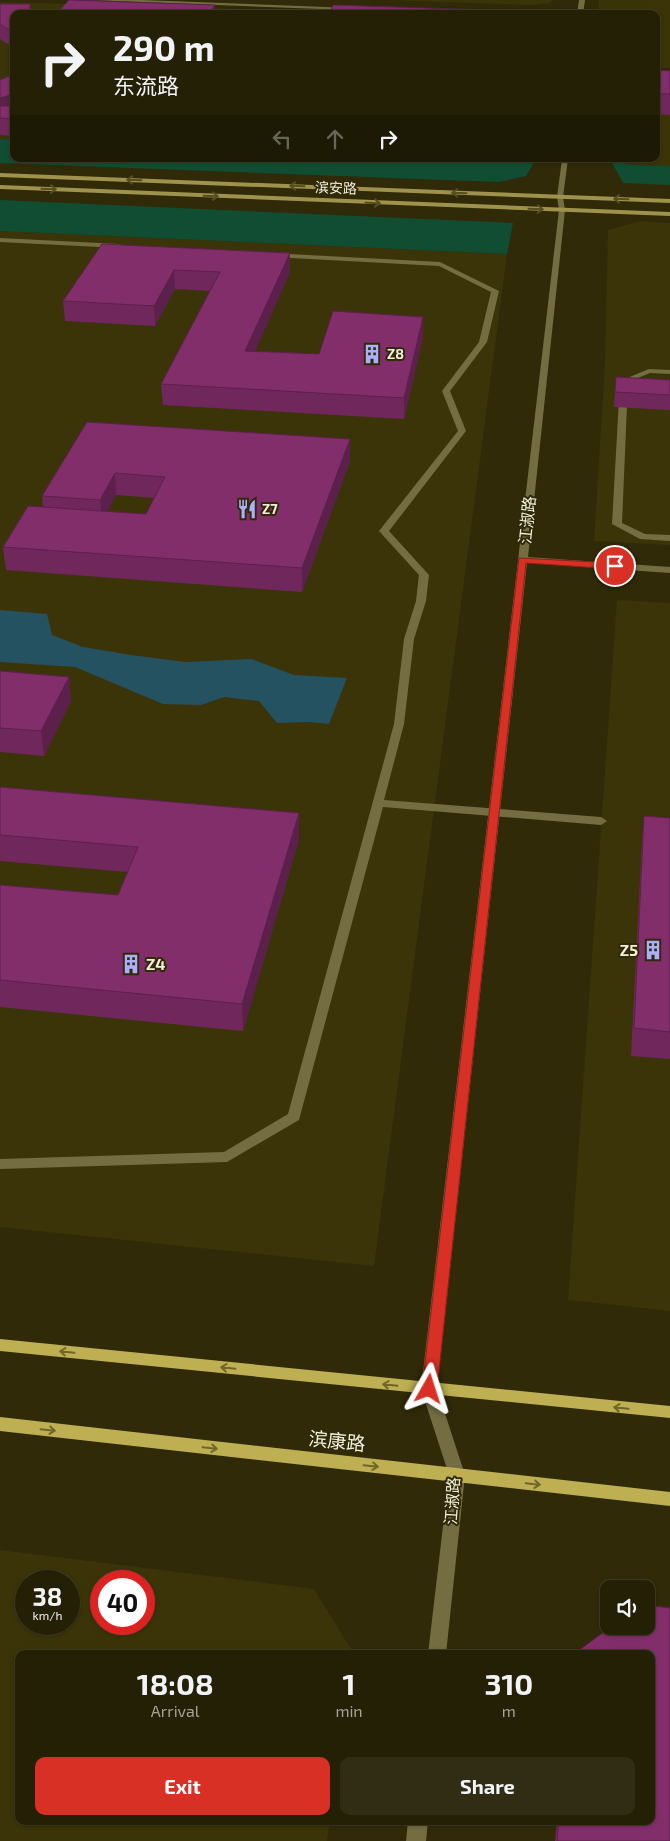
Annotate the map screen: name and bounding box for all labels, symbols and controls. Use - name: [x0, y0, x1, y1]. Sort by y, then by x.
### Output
- text: 290 m: [113, 26, 214, 68]
- icon: right: [30, 30, 95, 95]
- text: 东流路: [113, 72, 179, 98]
- icon: left: [268, 125, 296, 153]
- icon: ahead: [321, 125, 349, 153]
- icon: right: [374, 125, 402, 153]
- one-way arrow: [126, 175, 142, 185]
- street label: 滨安路: [315, 178, 357, 197]
- one-way arrow: [289, 182, 305, 191]
- one-way arrow: [40, 184, 56, 194]
- one-way arrow: [451, 188, 467, 197]
- one-way arrow: [203, 191, 219, 200]
- one-way arrow: [614, 194, 630, 204]
- one-way arrow: [365, 198, 381, 207]
- one-way arrow: [528, 205, 544, 214]
- building icon: Z8: [361, 343, 383, 365]
- place label: Z8: [387, 345, 404, 362]
- street label: 江淑路: [515, 495, 538, 545]
- restaurant icon: Z7: [236, 498, 258, 520]
- place label: Z7: [262, 500, 278, 517]
- pin: [594, 545, 636, 587]
- icon: arrive: [601, 552, 629, 580]
- building icon: Z5: [642, 939, 664, 961]
- place label: Z5: [620, 940, 638, 959]
- building icon: Z4: [120, 953, 142, 975]
- place label: Z4: [146, 954, 165, 973]
- one-way arrow: [59, 1347, 75, 1357]
- position arrow: [402, 1362, 454, 1414]
- one-way arrow: [221, 1364, 237, 1373]
- one-way arrow: [382, 1380, 398, 1390]
- one-way arrow: [614, 1403, 630, 1413]
- one-way arrow: [40, 1425, 56, 1435]
- street label: 滨康路: [307, 1426, 367, 1455]
- one-way arrow: [202, 1443, 218, 1453]
- one-way arrow: [363, 1461, 379, 1471]
- street label: 江淑路: [440, 1476, 463, 1526]
- one-way arrow: [525, 1479, 541, 1489]
- speed limit sign: 40: [90, 1570, 155, 1635]
- map controls: [600, 1580, 655, 1635]
- button: sound: [600, 1580, 655, 1635]
- text: 38: [33, 1581, 62, 1611]
- text: km/h: [33, 1608, 62, 1622]
- text: 18:08: [137, 1665, 214, 1701]
- text: 1: [343, 1665, 356, 1701]
- text: 310: [484, 1665, 533, 1701]
- text: Arrival: [151, 1701, 200, 1720]
- text: min: [335, 1701, 363, 1720]
- text: m: [502, 1701, 516, 1720]
- button: Exit: [35, 1757, 330, 1815]
- button: Share: [340, 1757, 635, 1815]

